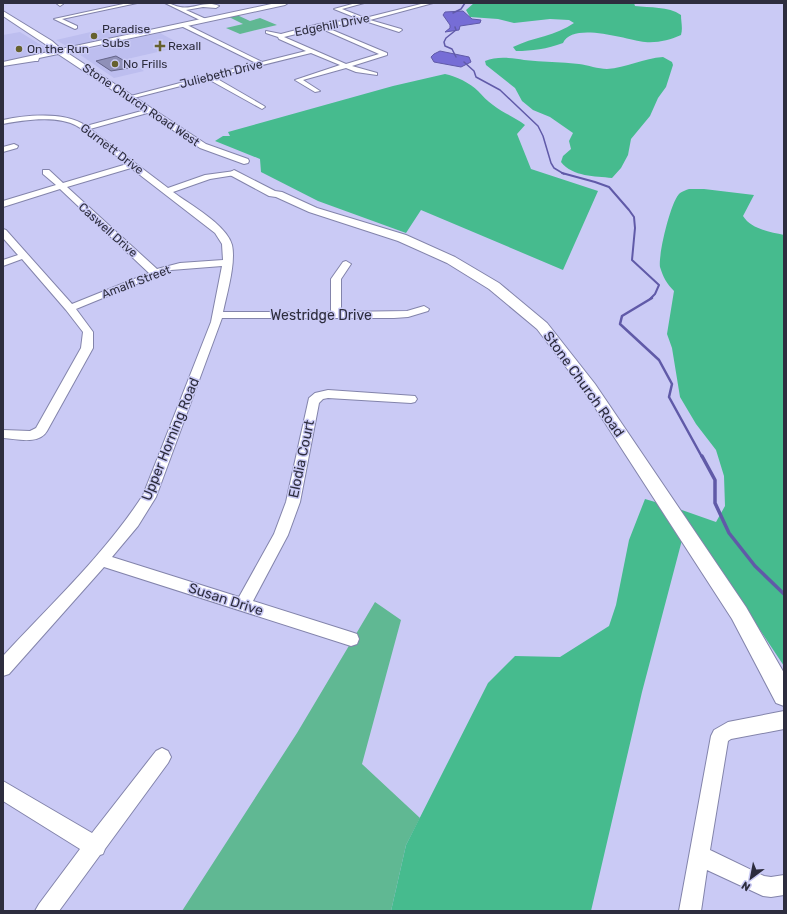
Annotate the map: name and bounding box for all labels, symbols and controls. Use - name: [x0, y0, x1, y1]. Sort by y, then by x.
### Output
- street label: Edgehill Drive: [293, 11, 371, 39]
- place label: Paradise Subs: [102, 22, 150, 50]
- marker: Paradise Subs: [89, 31, 99, 41]
- place label: Rexall: [168, 39, 201, 53]
- marker: Rexall: [155, 41, 165, 51]
- place label: On the Run: [27, 42, 89, 56]
- marker: On the Run: [14, 44, 24, 54]
- place label: No Frills: [123, 57, 167, 71]
- street label: Juliebeth Drive: [178, 57, 264, 91]
- marker: No Frills: [110, 59, 120, 69]
- street label: Stone Church Road West: [80, 61, 202, 150]
- street label: Gurnett Drive: [78, 121, 146, 177]
- street label: Caswell Drive: [76, 200, 141, 260]
- street label: Amalfi Street: [100, 262, 173, 302]
- street label: Westridge Drive: [270, 307, 372, 324]
- street label: Stone Church Road: [540, 328, 628, 440]
- street label: Upper Horning Road: [138, 375, 203, 503]
- street label: Elodia Court: [285, 418, 318, 500]
- street label: Susan Drive: [186, 579, 266, 620]
- north arrow: [731, 858, 771, 898]
- text: N: [739, 878, 753, 894]

